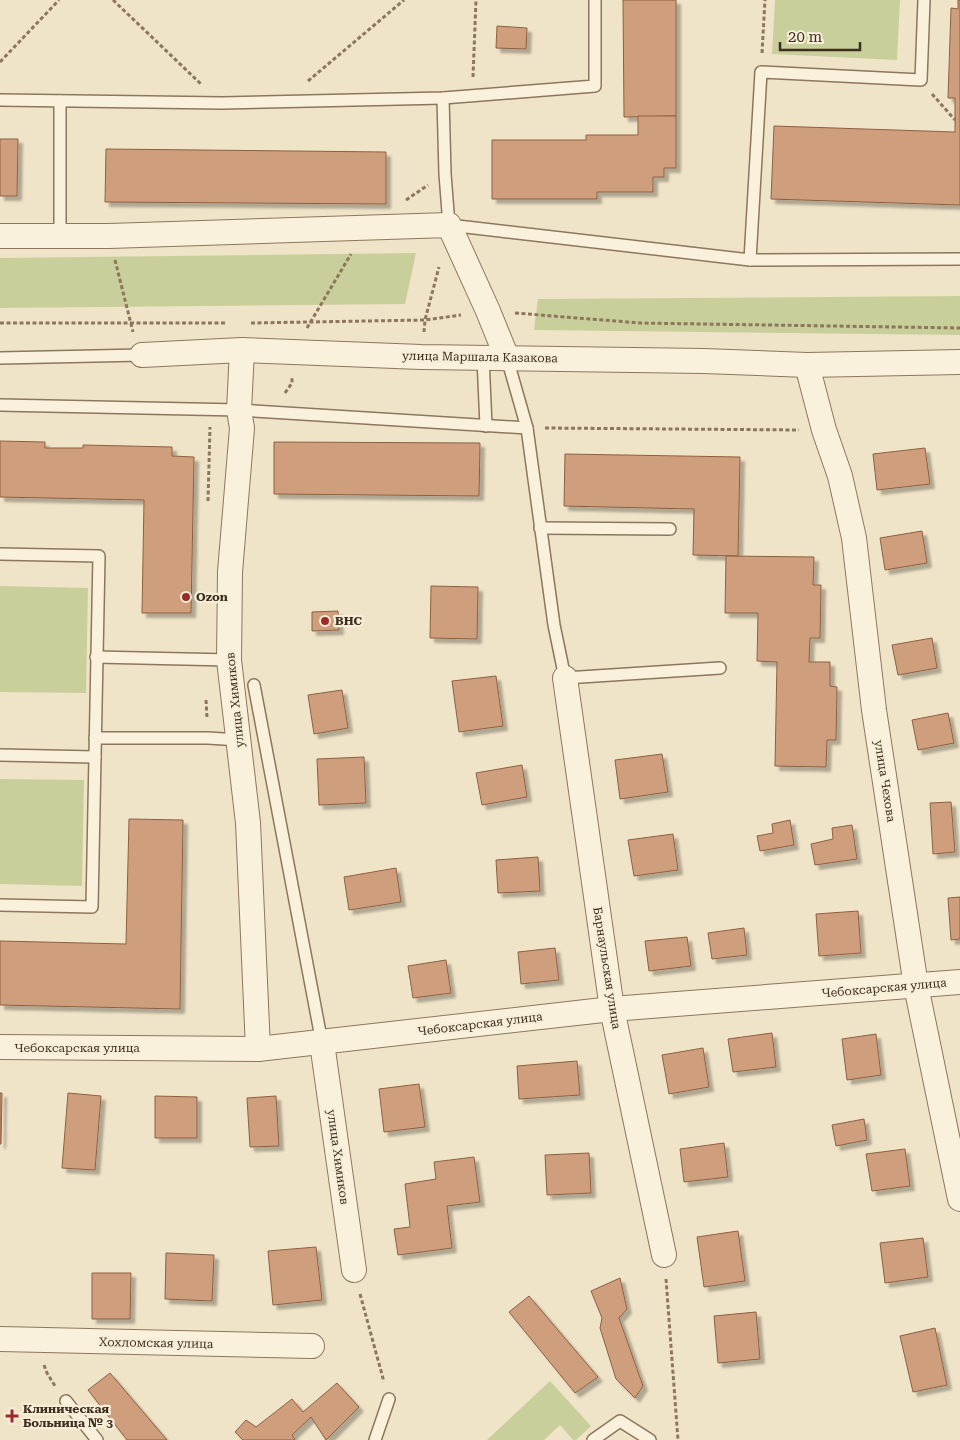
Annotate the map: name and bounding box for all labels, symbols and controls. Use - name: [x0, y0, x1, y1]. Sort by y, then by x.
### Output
- scale bar: [780, 20, 860, 52]
- text: 20 m: [788, 28, 823, 46]
- street label: улица Маршала Казакова: [402, 349, 559, 365]
- place label: Ozon: [196, 590, 228, 604]
- marker: Ozon: [180, 591, 192, 603]
- place label: ВНС: [335, 614, 363, 628]
- marker: ВНС: [319, 615, 331, 627]
- street label: улица Химиков: [223, 652, 247, 748]
- street label: улица Чехова: [872, 739, 898, 824]
- street label: Барнаульская улица: [590, 906, 624, 1031]
- street label: Чебоксарская улица: [821, 976, 948, 1000]
- street label: Чебоксарская улица: [417, 1009, 544, 1039]
- street label: Чебоксарская улица: [14, 1041, 140, 1055]
- street label: улица Химиков: [324, 1109, 352, 1206]
- street label: Хохломская улица: [99, 1335, 214, 1351]
- place label: Клиническая Больница № 3: [23, 1402, 113, 1430]
- marker: Клиническая Больница № 3: [5, 1409, 19, 1423]

